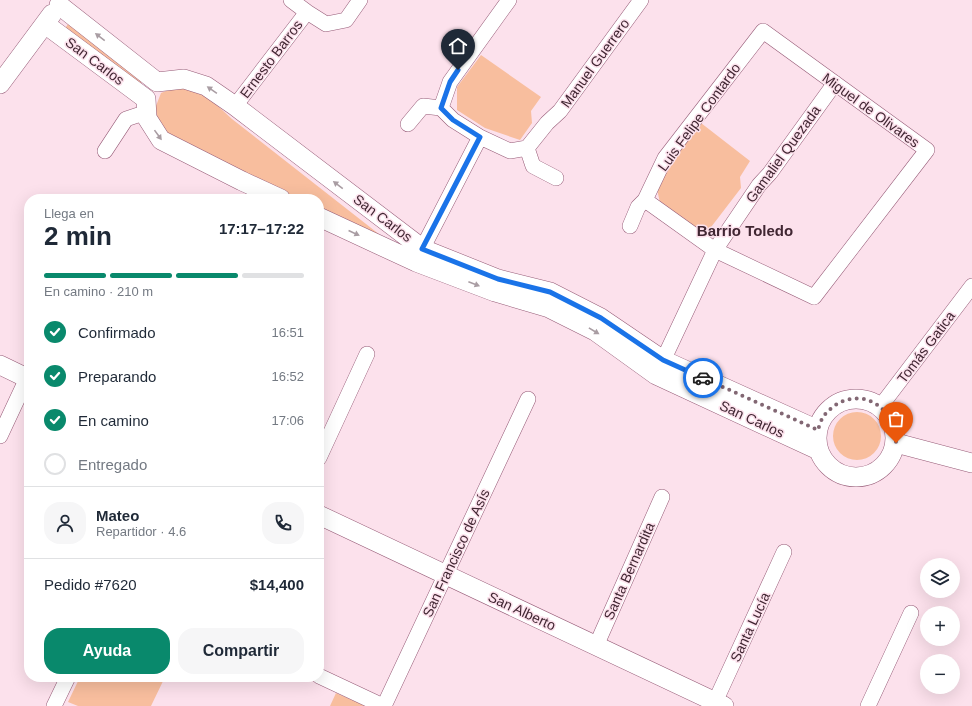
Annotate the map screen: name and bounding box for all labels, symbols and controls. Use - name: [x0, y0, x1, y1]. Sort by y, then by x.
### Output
- street label: Manuel Guerrero: [557, 15, 633, 111]
- street label: Ernesto Barros: [237, 17, 305, 101]
- pin: [441, 29, 475, 70]
- one-way arrow: [94, 32, 105, 41]
- street label: San Carlos: [63, 34, 127, 88]
- icon: home: [447, 35, 469, 57]
- street label: Luis Felipe Contardo: [655, 60, 744, 174]
- street label: Miguel de Olivares: [819, 69, 923, 151]
- one-way arrow: [206, 86, 217, 94]
- street label: Gamaliel Quezada: [742, 102, 824, 206]
- one-way arrow: [154, 129, 162, 140]
- one-way arrow: [333, 181, 343, 189]
- street label: San Carlos: [351, 191, 415, 245]
- text: Llega en: [44, 206, 94, 221]
- text: 17:17–17:22: [219, 220, 304, 237]
- text: 2 min: [44, 221, 112, 251]
- district label: Barrio Toledo: [697, 222, 793, 239]
- one-way arrow: [349, 230, 360, 236]
- one-way arrow: [468, 282, 480, 288]
- text: En camino · 210 m: [44, 284, 153, 299]
- street label: Tomás Gatica: [894, 308, 958, 386]
- icon: check: [44, 321, 66, 343]
- text: Confirmado: [78, 324, 156, 341]
- text: 16:51: [271, 325, 304, 340]
- one-way arrow: [588, 328, 600, 335]
- courier: [683, 358, 723, 398]
- icon: check: [44, 365, 66, 387]
- icon: car: [692, 367, 714, 389]
- text: Preparando: [78, 368, 156, 385]
- text: 16:52: [271, 369, 304, 384]
- street label: San Carlos: [717, 397, 787, 441]
- pin: [879, 402, 913, 443]
- icon: bag: [885, 408, 907, 430]
- icon: check: [44, 409, 66, 431]
- text: En camino: [78, 412, 149, 429]
- text: 17:06: [271, 413, 304, 428]
- text: Entregado: [78, 456, 147, 473]
- street label: San Francisco de Asís: [419, 486, 493, 620]
- button: person: [44, 502, 86, 544]
- button: phone: [262, 502, 304, 544]
- text: Mateo: [96, 507, 139, 524]
- street label: Santa Bernardita: [600, 520, 658, 622]
- text: Repartidor · 4.6: [96, 524, 186, 539]
- map controls: [920, 558, 960, 694]
- button: layers: [920, 558, 960, 598]
- text: Pedido #7620: [44, 576, 137, 593]
- text: $14,400: [250, 576, 304, 593]
- street label: San Alberto: [486, 588, 558, 634]
- street label: Santa Lucía: [727, 590, 773, 664]
- button: +: [920, 606, 960, 646]
- button: Ayuda: [44, 628, 170, 674]
- button: Compartir: [178, 628, 304, 674]
- button: −: [920, 654, 960, 694]

